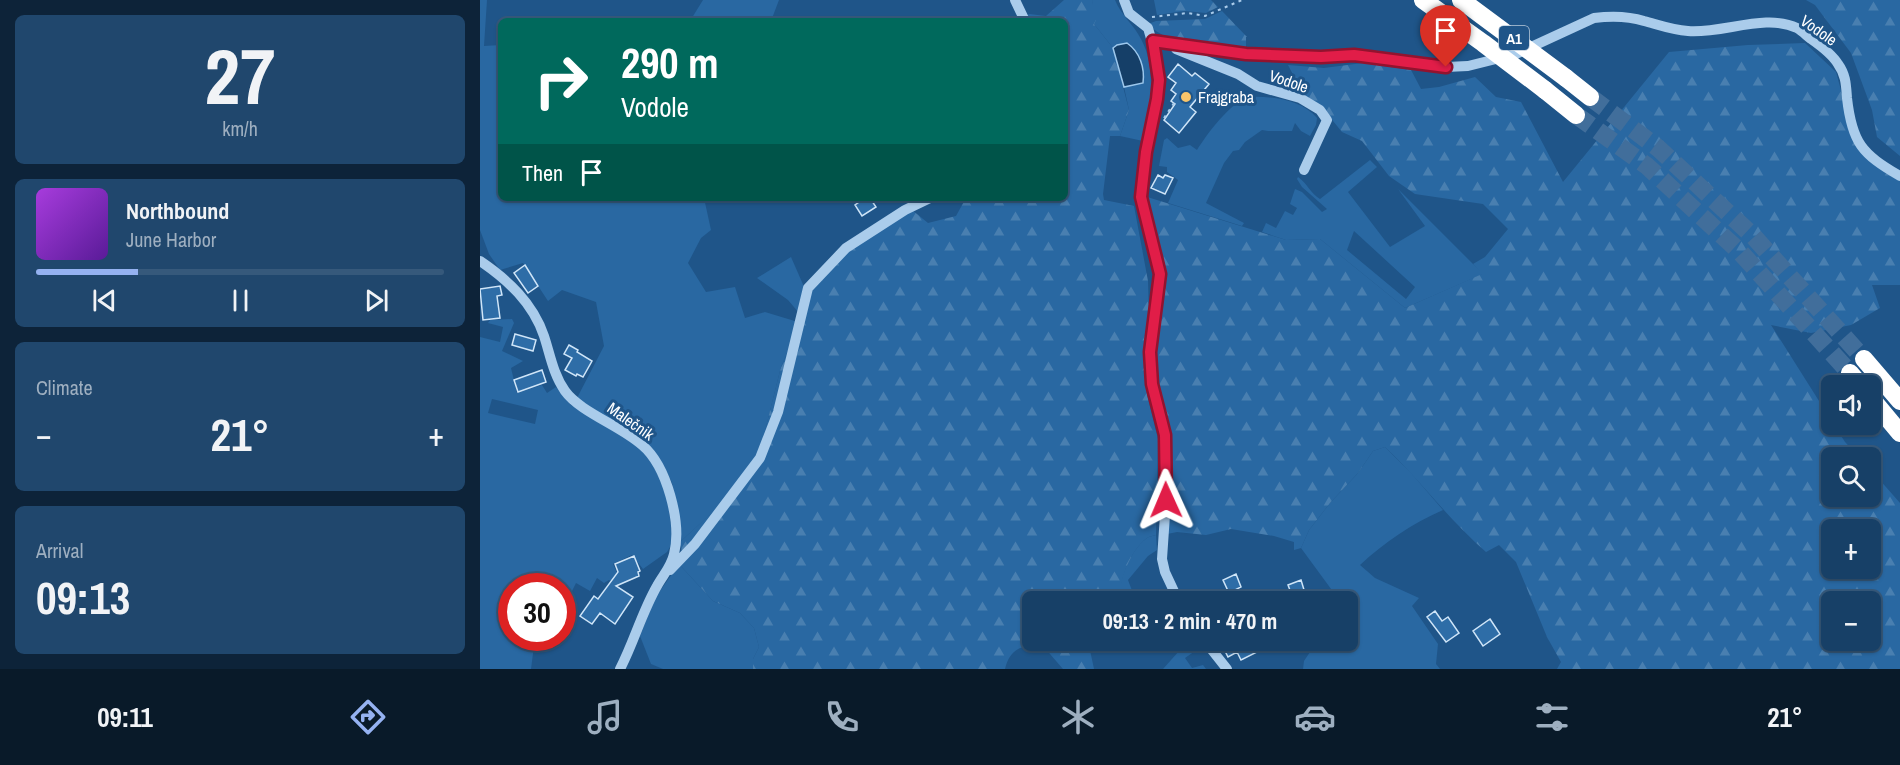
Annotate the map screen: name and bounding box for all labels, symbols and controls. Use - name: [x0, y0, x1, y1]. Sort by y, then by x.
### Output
- pin: [1420, 5, 1471, 67]
- street label: Vodole: [1796, 9, 1842, 51]
- icon: arrive: [1429, 14, 1462, 47]
- text: 27: [204, 23, 276, 128]
- road number: A1: [1499, 26, 1529, 50]
- text: 290 m: [621, 35, 719, 91]
- icon: right: [522, 42, 600, 120]
- street label: Vodole: [1266, 64, 1312, 98]
- place label: Frajgraba: [1198, 86, 1255, 108]
- text: Vodole: [621, 89, 689, 125]
- marker: Frajgraba: [1179, 90, 1193, 104]
- text: km/h: [222, 115, 258, 142]
- icon: arrive: [575, 156, 608, 189]
- text: Then: [522, 158, 563, 188]
- text: Northbound: [126, 196, 229, 226]
- text: June Harbor: [126, 226, 216, 253]
- icon: previous: [88, 284, 121, 317]
- icon: pause: [224, 284, 257, 317]
- icon: next: [360, 284, 393, 317]
- text: Climate: [36, 374, 93, 401]
- map controls: [1821, 375, 1881, 651]
- button: sound: [1821, 375, 1881, 435]
- street label: Malečnik: [603, 397, 659, 445]
- text: 21°: [210, 404, 270, 465]
- text: −: [36, 412, 52, 456]
- text: +: [428, 412, 444, 456]
- button: search: [1821, 447, 1881, 507]
- position arrow: [1134, 468, 1198, 532]
- button: +: [1821, 519, 1881, 579]
- text: Arrival: [36, 537, 83, 564]
- text: 09:13: [36, 567, 130, 628]
- speed limit sign: 30: [498, 573, 576, 651]
- button: −: [1821, 591, 1881, 651]
- text: 09:13 · 2 min · 470 m: [1103, 606, 1277, 636]
- icon: directions: [347, 696, 389, 738]
- icon: music: [584, 696, 626, 738]
- icon: phone: [821, 696, 863, 738]
- icon: climate: [1057, 696, 1099, 738]
- icon: car: [1294, 696, 1336, 738]
- icon: filters: [1531, 696, 1573, 738]
- text: 09:11: [97, 699, 153, 735]
- text: 21°: [1767, 699, 1803, 735]

